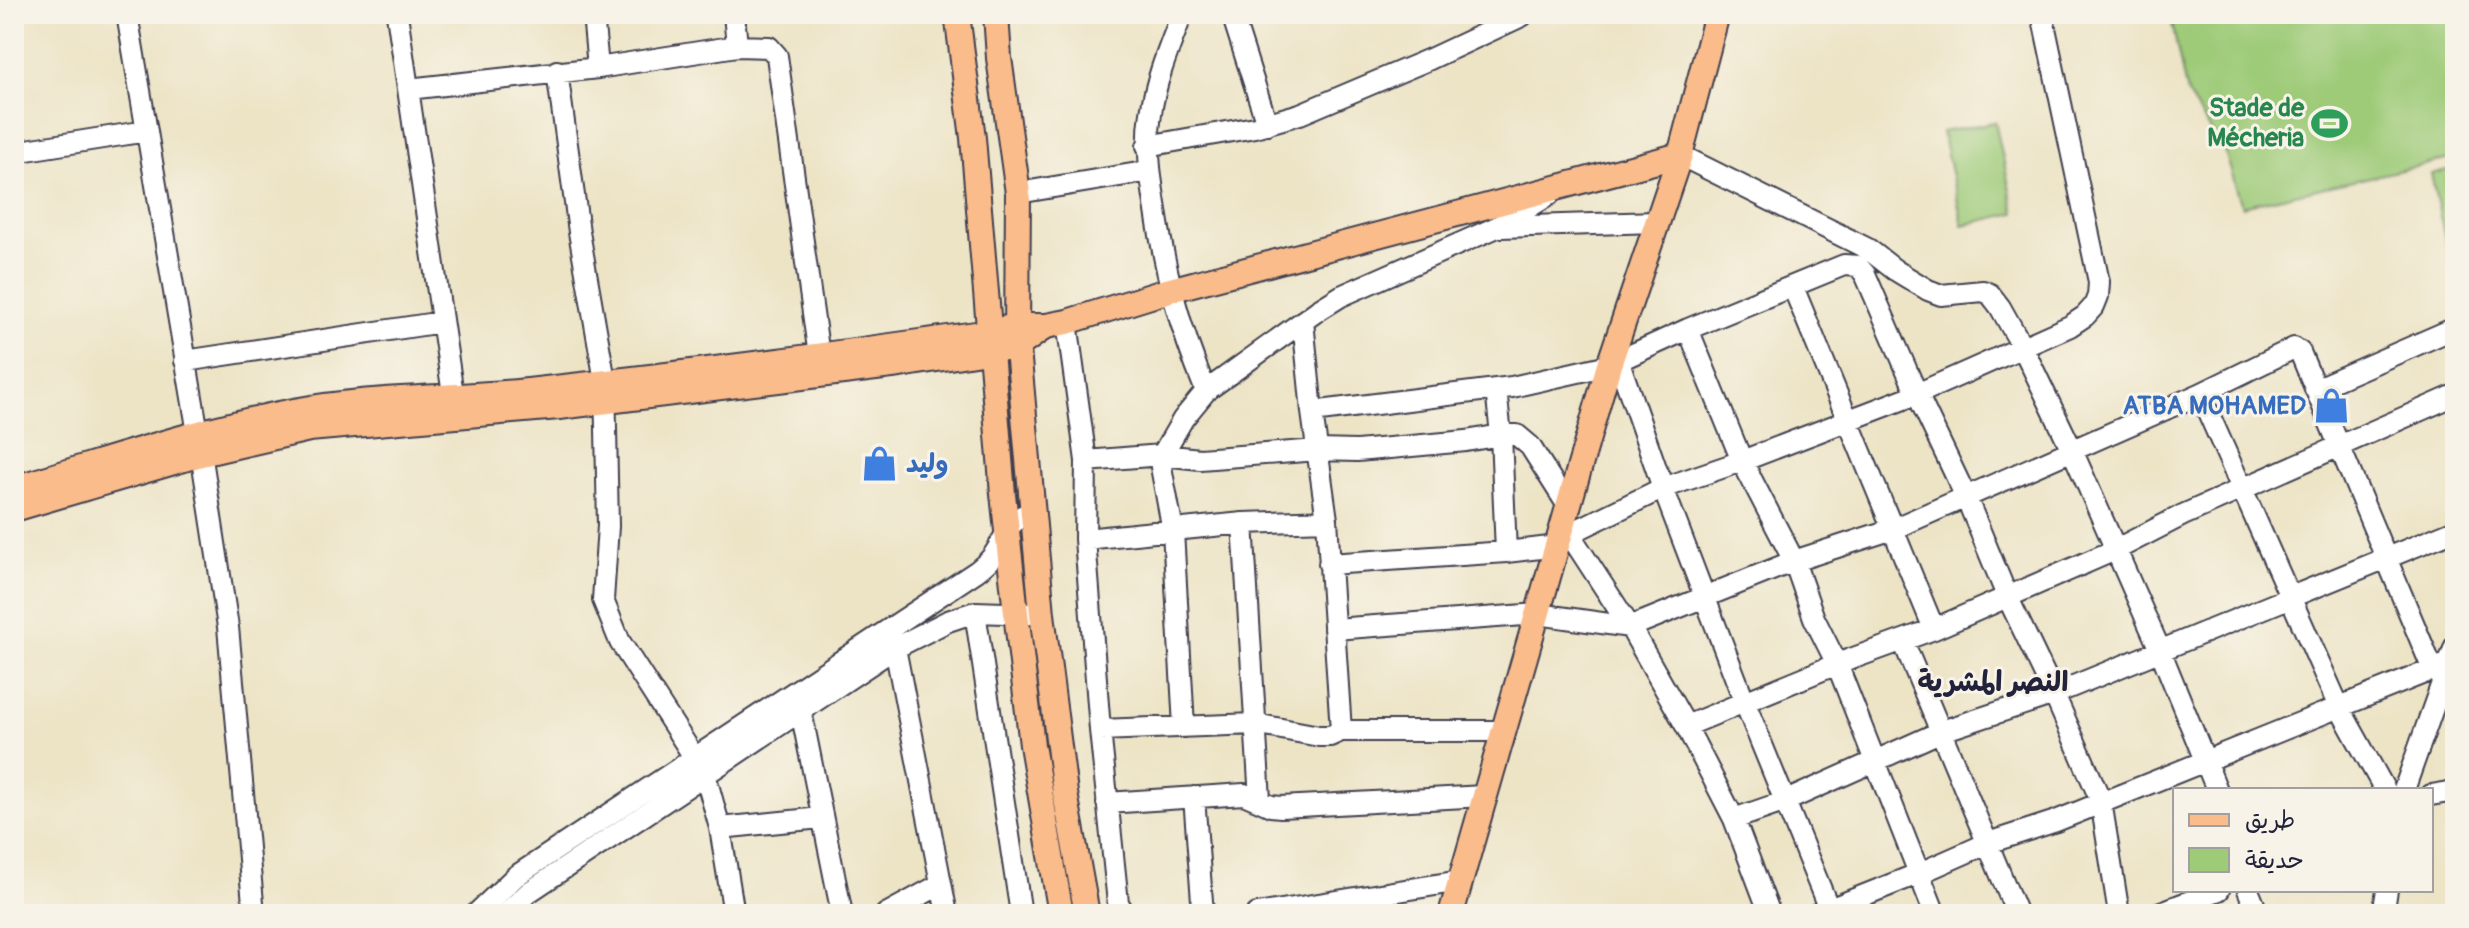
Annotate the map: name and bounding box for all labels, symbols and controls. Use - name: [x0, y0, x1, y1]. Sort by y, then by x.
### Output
- place label: Stade de Mécheria: [2207, 92, 2305, 154]
- sports icon: Stade de Mécheria: [2311, 104, 2349, 142]
- shop icon: ATBA MOHAMED: [2313, 387, 2351, 425]
- place label: ATBA MOHAMED: [2122, 390, 2306, 422]
- shop icon: وليد: [861, 445, 899, 483]
- place label: وليد: [906, 448, 949, 480]
- district label: النصر المشرية: [1918, 665, 2068, 700]
- legend: [2173, 788, 2433, 892]
- text: طريق: [2245, 806, 2295, 835]
- text: حديقة: [2245, 846, 2304, 875]

